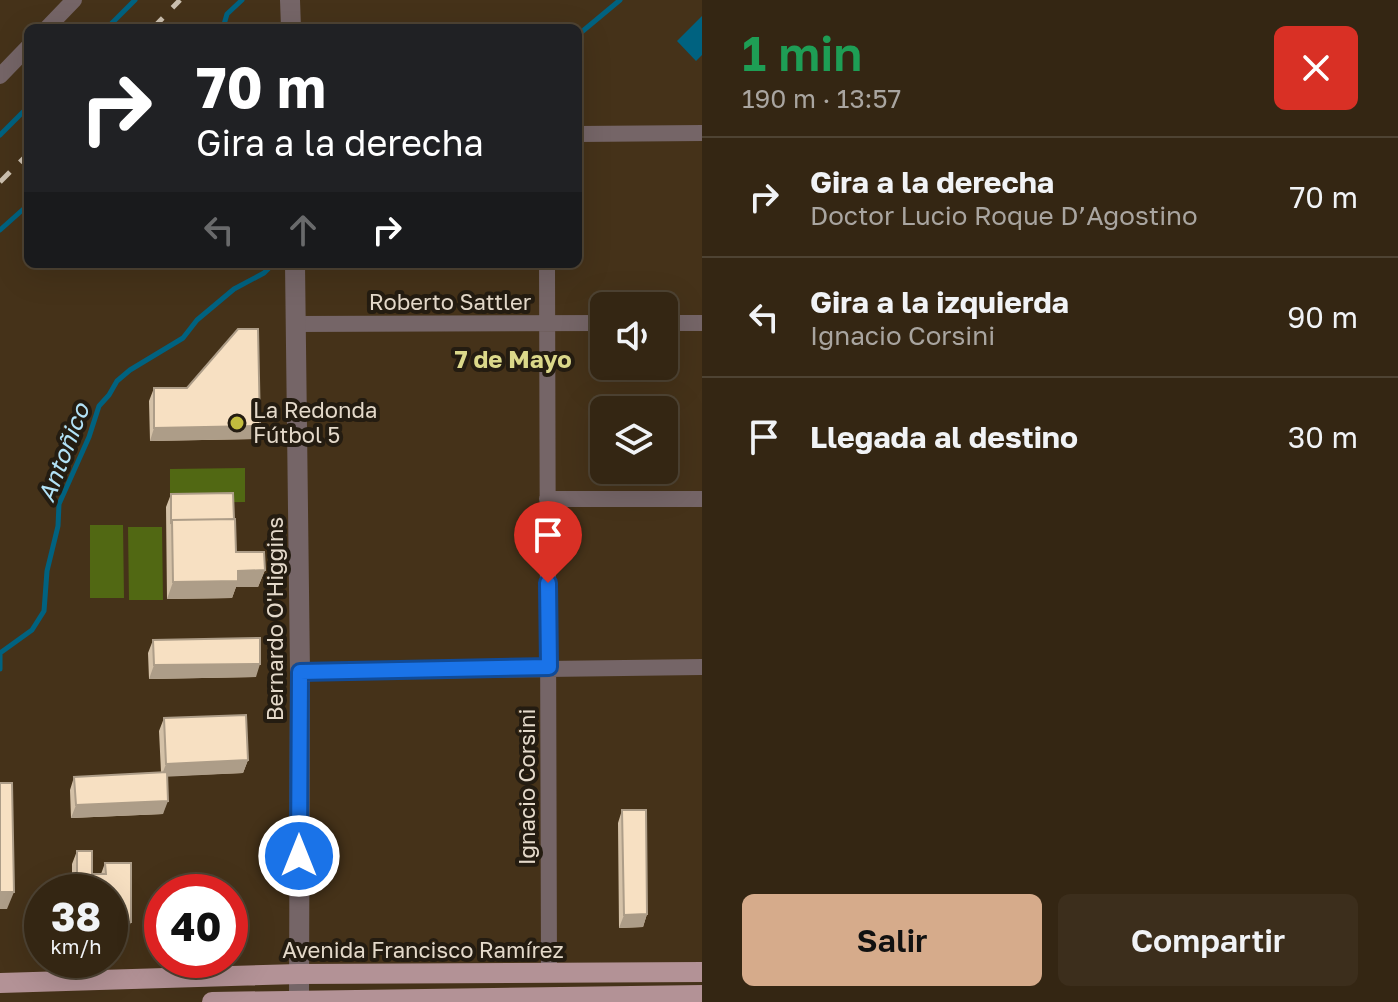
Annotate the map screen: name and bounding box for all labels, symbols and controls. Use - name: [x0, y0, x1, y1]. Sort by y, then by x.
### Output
- text: 1 min: [742, 24, 862, 82]
- button: close: [1274, 26, 1358, 110]
- text: 70 m: [196, 53, 326, 120]
- icon: right: [64, 56, 168, 160]
- text: 190 m · 13:57: [742, 83, 901, 114]
- text: Gira a la derecha: [196, 121, 484, 164]
- text: Gira a la derecha: [810, 164, 1054, 200]
- icon: right: [742, 175, 786, 219]
- text: 70 m: [1289, 179, 1358, 215]
- text: Doctor Lucio Roque D’Agostino: [810, 200, 1198, 231]
- icon: left: [197, 208, 241, 252]
- icon: ahead: [281, 208, 325, 252]
- icon: right: [365, 208, 409, 252]
- text: Gira a la izquierda: [810, 284, 1069, 320]
- street label: Roberto Sattler: [369, 288, 532, 315]
- map controls: [590, 292, 678, 484]
- button: sound: [590, 292, 678, 380]
- icon: left: [742, 295, 786, 339]
- text: 90 m: [1287, 299, 1358, 335]
- text: Ignacio Corsini: [810, 320, 995, 351]
- district label: 7 de Mayo: [454, 344, 572, 373]
- place label: La Redonda Fútbol 5: [253, 396, 377, 448]
- button: layers: [590, 396, 678, 484]
- water label: Antoñico: [31, 398, 95, 506]
- marker: La Redonda Fútbol 5: [228, 414, 246, 432]
- icon: arrive: [742, 415, 786, 459]
- text: Llegada al destino: [810, 419, 1078, 455]
- text: 30 m: [1288, 419, 1358, 455]
- pin: [514, 501, 582, 583]
- icon: arrive: [526, 513, 570, 557]
- street label: Bernardo O'Higgins: [261, 517, 288, 721]
- street label: Ignacio Corsini: [513, 709, 540, 865]
- position arrow: [257, 814, 341, 898]
- speed limit sign: 40: [144, 874, 248, 978]
- text: 38: [51, 892, 101, 940]
- button: Salir: [742, 894, 1042, 986]
- button: Compartir: [1058, 894, 1358, 986]
- text: km/h: [51, 934, 101, 958]
- street label: Avenida Francisco Ramírez: [282, 936, 564, 963]

